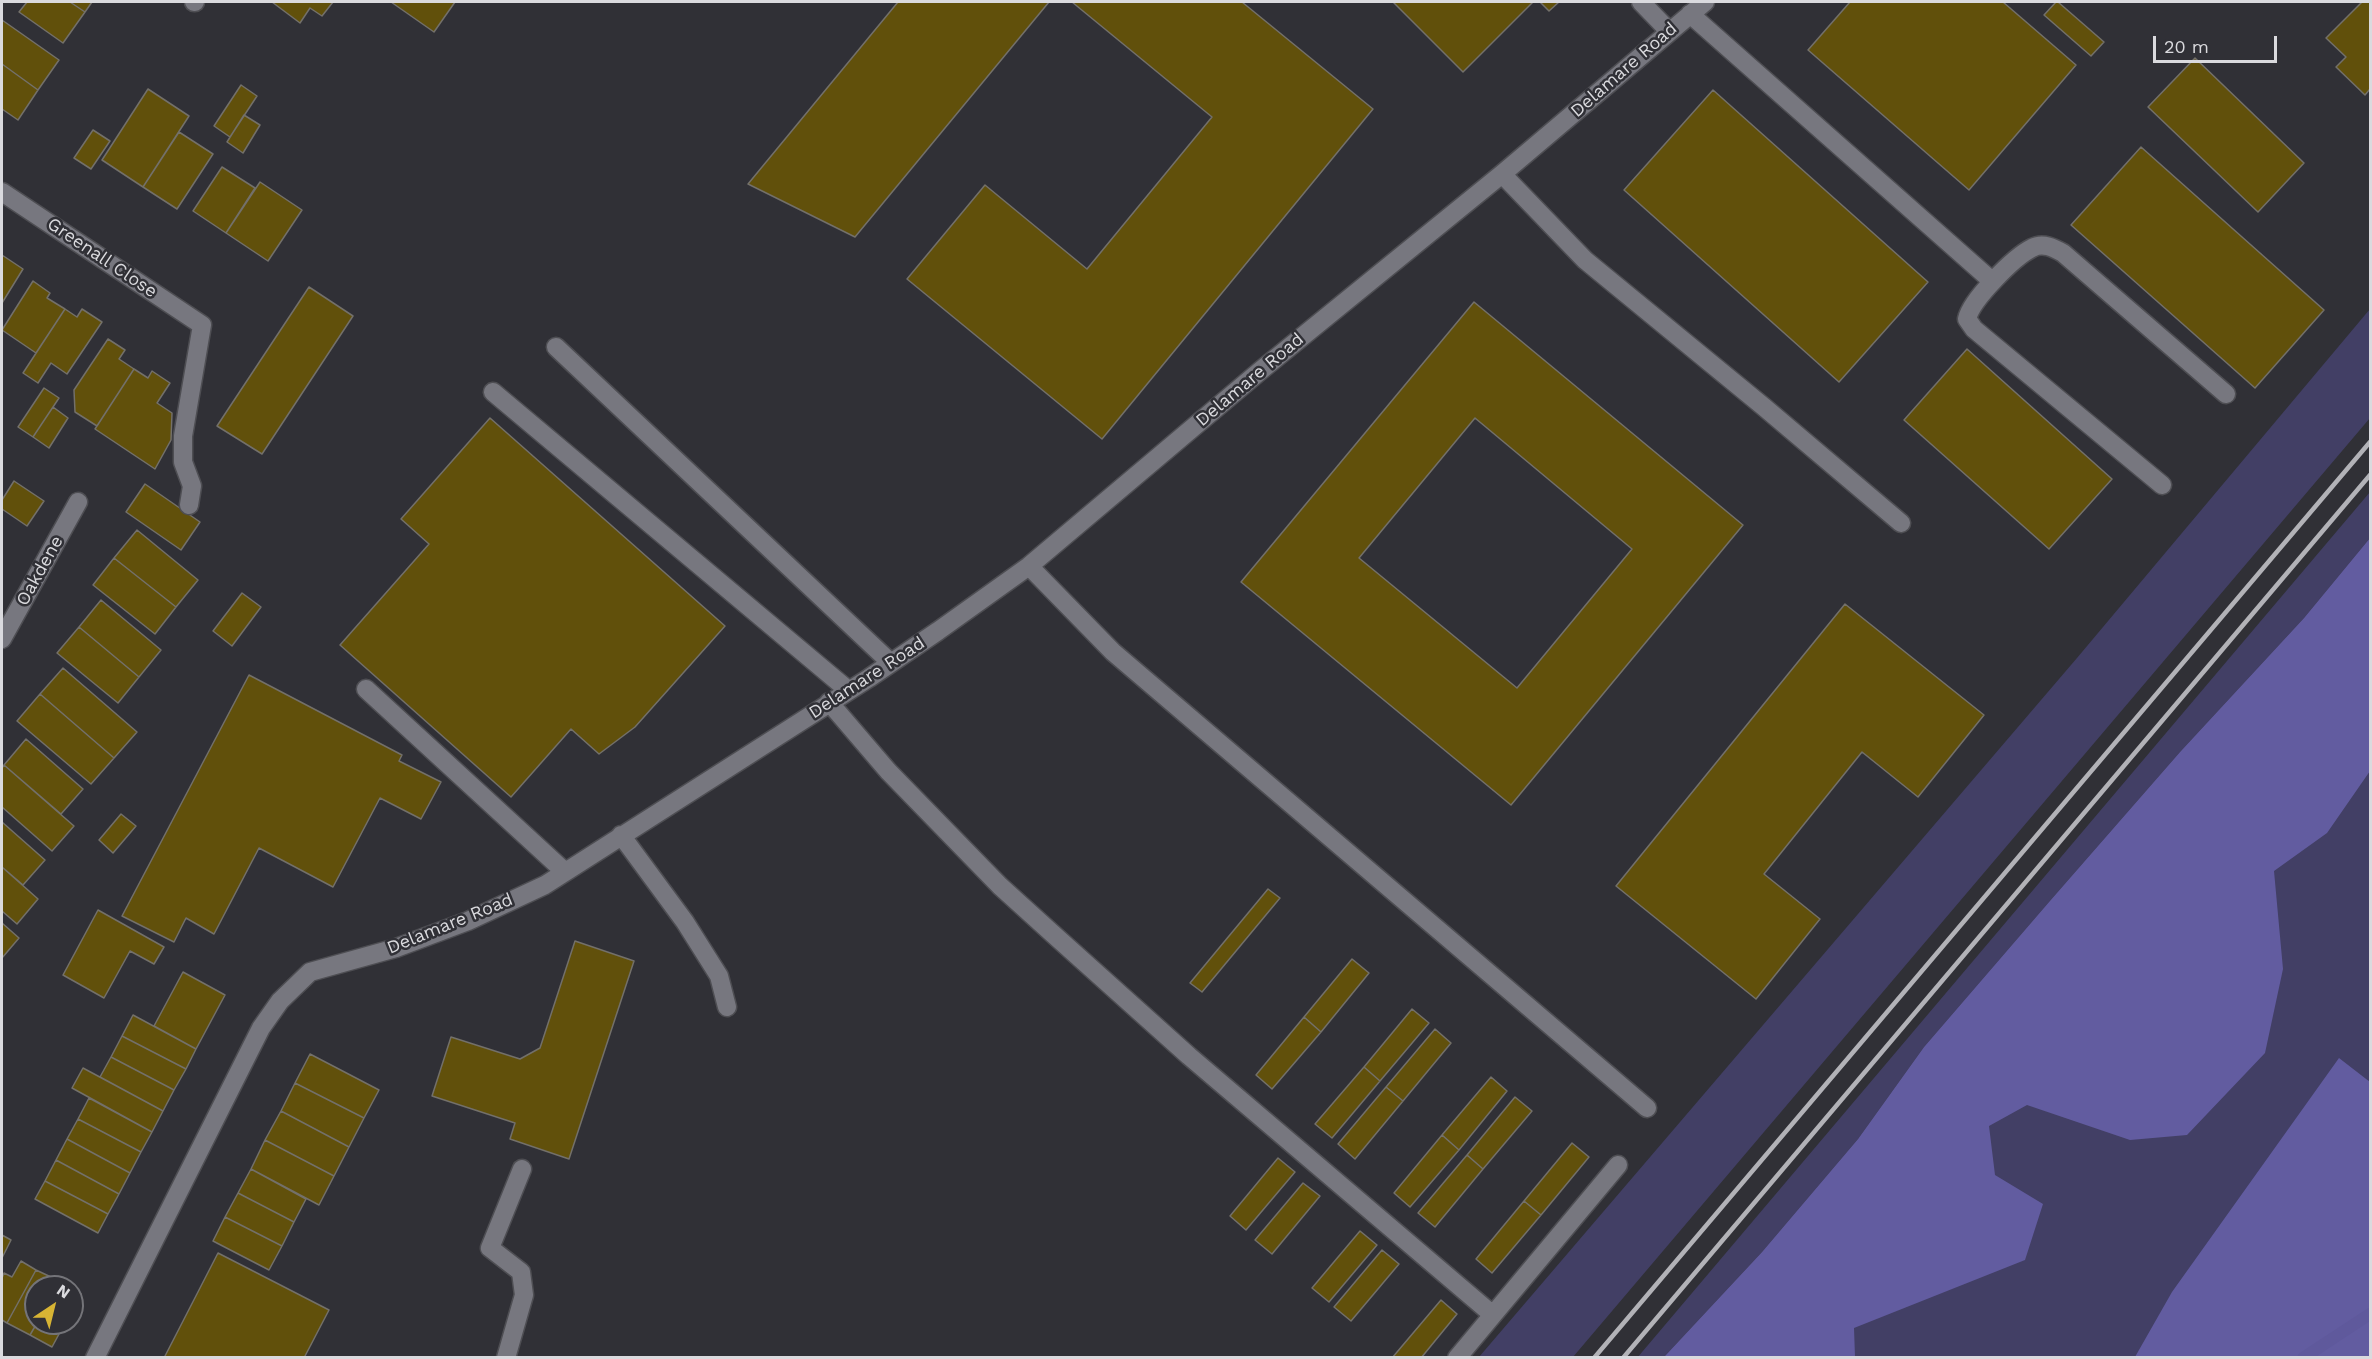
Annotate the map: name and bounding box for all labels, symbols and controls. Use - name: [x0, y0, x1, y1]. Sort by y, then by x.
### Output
- street label: Delamare Road: [1566, 18, 1682, 122]
- scale bar: [2156, 24, 2280, 62]
- text: 20 m: [2164, 36, 2209, 57]
- street label: Greenall Close: [43, 213, 161, 303]
- street label: Delamare Road: [1192, 329, 1308, 431]
- street label: Oakdene: [12, 532, 68, 610]
- street label: Delamare Road: [805, 632, 929, 724]
- street label: Delamare Road: [384, 889, 516, 959]
- north arrow: [24, 1275, 84, 1335]
- text: N: [53, 1280, 74, 1303]

